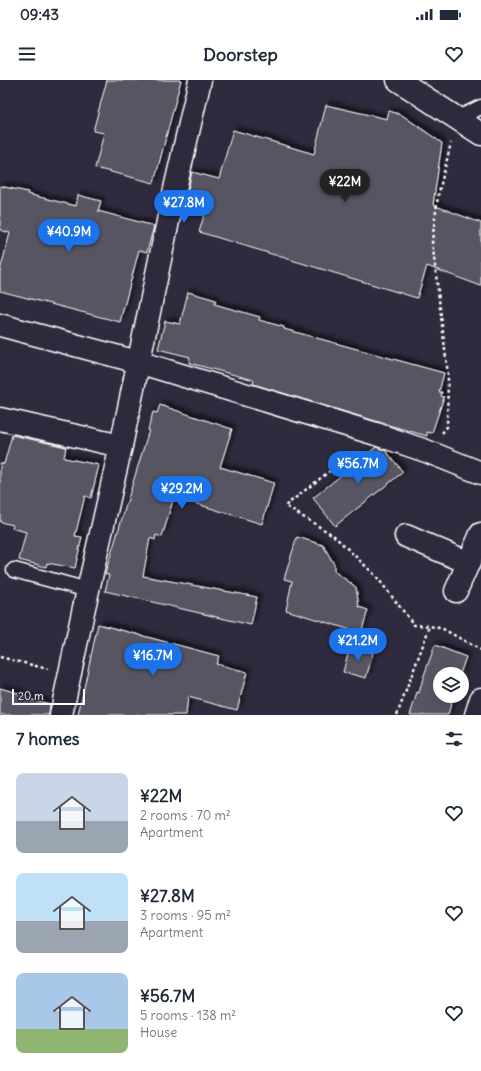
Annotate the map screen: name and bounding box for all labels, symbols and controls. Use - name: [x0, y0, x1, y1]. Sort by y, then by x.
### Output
- text: 09:43: [20, 5, 59, 24]
- icon: menu: [16, 43, 38, 65]
- text: Doorstep: [203, 43, 278, 66]
- icon: heart: [443, 43, 465, 65]
- pin: ¥22M: [321, 169, 369, 203]
- text: ¥22M: [329, 173, 361, 190]
- pin: ¥27.8M: [151, 190, 217, 224]
- text: ¥27.8M: [163, 194, 205, 211]
- pin: ¥40.9M: [36, 219, 102, 253]
- text: ¥40.9M: [47, 223, 91, 240]
- pin: ¥56.7M: [325, 451, 391, 485]
- text: ¥56.7M: [337, 455, 379, 472]
- pin: ¥29.2M: [149, 476, 215, 510]
- text: ¥29.2M: [161, 480, 203, 497]
- pin: ¥21.2M: [325, 628, 391, 662]
- text: ¥21.2M: [338, 632, 378, 649]
- pin: ¥16.7M: [120, 643, 186, 677]
- text: ¥16.7M: [133, 647, 173, 664]
- map controls: [433, 667, 469, 703]
- button: layers: [433, 667, 469, 703]
- scale bar: [12, 687, 85, 706]
- text: 20 m: [18, 689, 44, 703]
- text: 7 homes: [16, 728, 80, 750]
- icon: filters: [443, 728, 465, 750]
- text: ¥22M: [140, 785, 182, 807]
- icon: home: [48, 789, 96, 837]
- icon: heart: [443, 802, 465, 824]
- text: 2 rooms · 70 m²: [140, 807, 231, 824]
- text: Apartment: [140, 824, 203, 841]
- text: ¥27.8M: [140, 885, 195, 907]
- icon: home: [48, 889, 96, 937]
- icon: heart: [443, 902, 465, 924]
- text: 3 rooms · 95 m²: [140, 907, 231, 924]
- text: Apartment: [140, 924, 203, 941]
- text: ¥56.7M: [140, 985, 195, 1007]
- icon: home: [48, 989, 96, 1037]
- icon: heart: [443, 1002, 465, 1024]
- text: 5 rooms · 138 m²: [140, 1007, 236, 1024]
- text: House: [140, 1024, 177, 1041]

